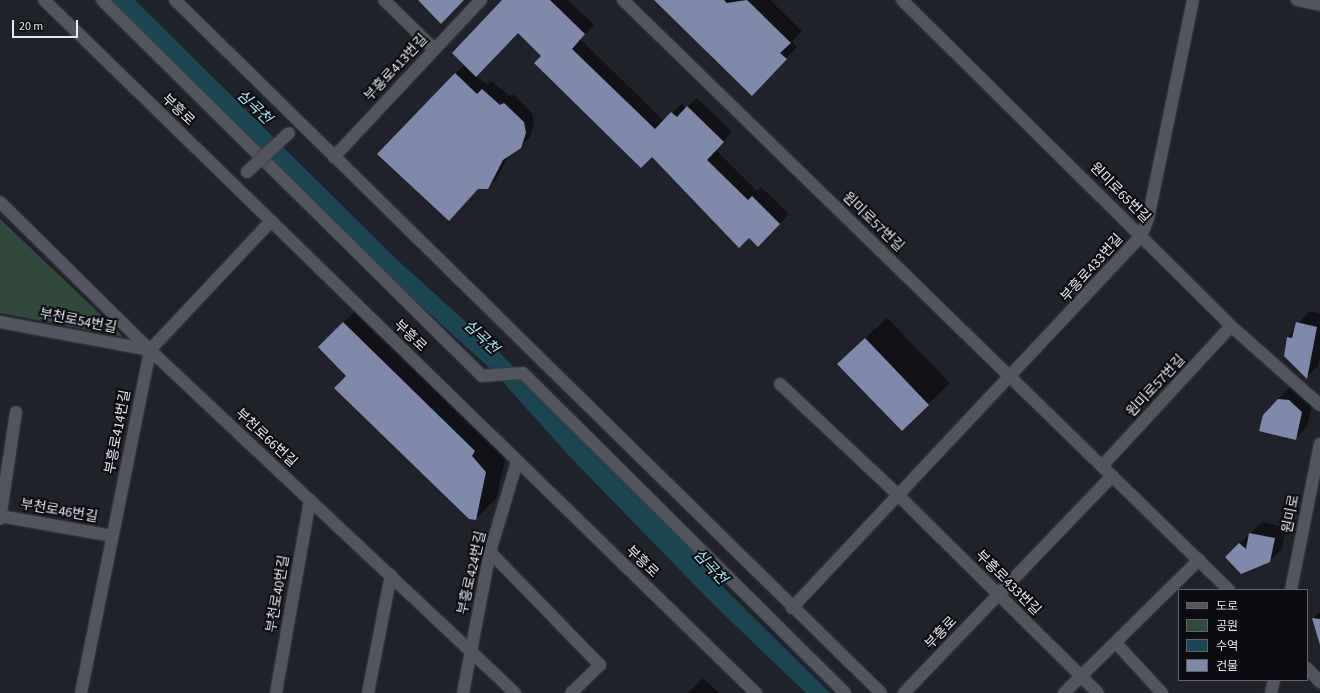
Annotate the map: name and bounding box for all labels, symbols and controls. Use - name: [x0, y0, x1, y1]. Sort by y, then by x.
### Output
- scale bar: [14, 12, 80, 38]
- text: 20 m: [19, 18, 43, 35]
- street label: 부흥로413번길: [361, 31, 431, 105]
- water label: 심곡천: [233, 86, 275, 128]
- street label: 부흥로: [158, 91, 198, 129]
- street label: 원미로65번길: [1086, 159, 1154, 227]
- street label: 원미로57번길: [839, 189, 907, 255]
- street label: 부흥로433번길: [1057, 231, 1127, 305]
- street label: 부천로54번길: [38, 305, 118, 337]
- water label: 심곡천: [460, 316, 502, 358]
- street label: 부흥로: [390, 317, 430, 355]
- street label: 원미로57번길: [1123, 352, 1189, 420]
- street label: 부흥로414번길: [102, 389, 134, 475]
- street label: 부천로66번길: [232, 405, 300, 471]
- street label: 원미로: [1279, 493, 1303, 535]
- street label: 부천로46번길: [19, 496, 99, 526]
- street label: 부흥로424번길: [454, 530, 490, 616]
- street label: 부흥로: [622, 543, 662, 581]
- water label: 심곡천: [689, 546, 731, 588]
- street label: 부흥로433번길: [972, 547, 1044, 619]
- street label: 부천로40번길: [263, 554, 293, 634]
- legend: [1178, 589, 1308, 681]
- text: 도로: [1216, 598, 1238, 615]
- street label: 부흥로: [922, 613, 960, 653]
- text: 공원: [1216, 618, 1238, 635]
- text: 수역: [1216, 638, 1238, 655]
- text: 건물: [1216, 658, 1238, 675]

